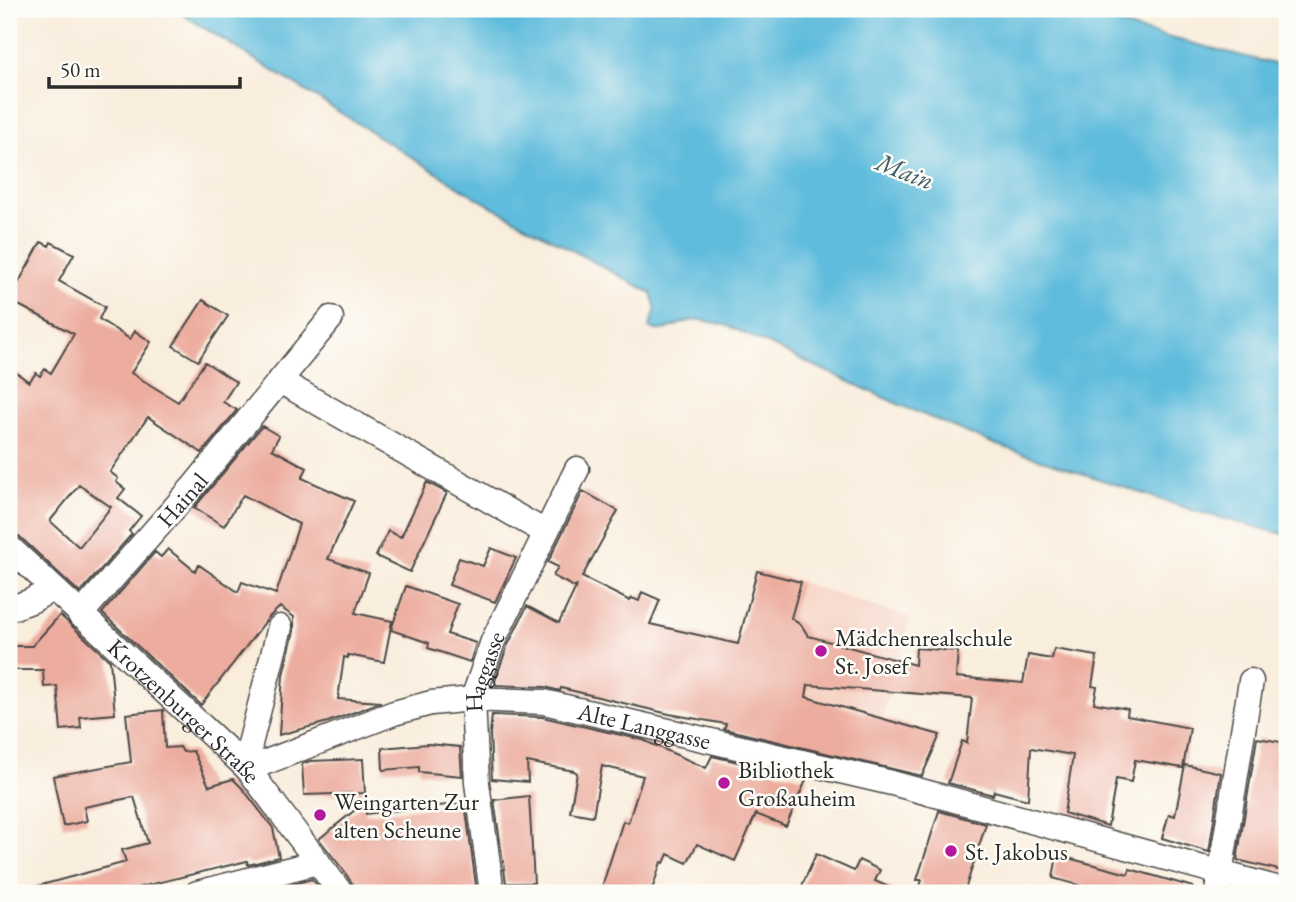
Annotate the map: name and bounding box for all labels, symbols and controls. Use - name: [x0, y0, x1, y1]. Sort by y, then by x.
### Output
- scale bar: [49, 46, 240, 90]
- text: 50 m: [60, 56, 101, 83]
- water label: Main: [870, 144, 939, 197]
- street label: Hainal: [149, 466, 214, 533]
- place label: Mädchenrealschule St. Josef: [835, 622, 1012, 681]
- street label: Haggasse: [457, 625, 511, 713]
- street label: Krotzenburger Straße: [102, 631, 268, 789]
- marker: Mädchenrealschule St. Josef: [813, 643, 829, 659]
- street label: Alte Langgasse: [574, 695, 714, 756]
- place label: Bibliothek Großauheim: [738, 754, 856, 813]
- marker: Bibliothek Großauheim: [716, 775, 732, 791]
- place label: Weingarten Zur alten Scheune: [334, 786, 479, 845]
- marker: Weingarten Zur alten Scheune: [312, 807, 328, 823]
- place label: St. Jakobus: [965, 836, 1068, 867]
- marker: St. Jakobus: [943, 843, 959, 859]

